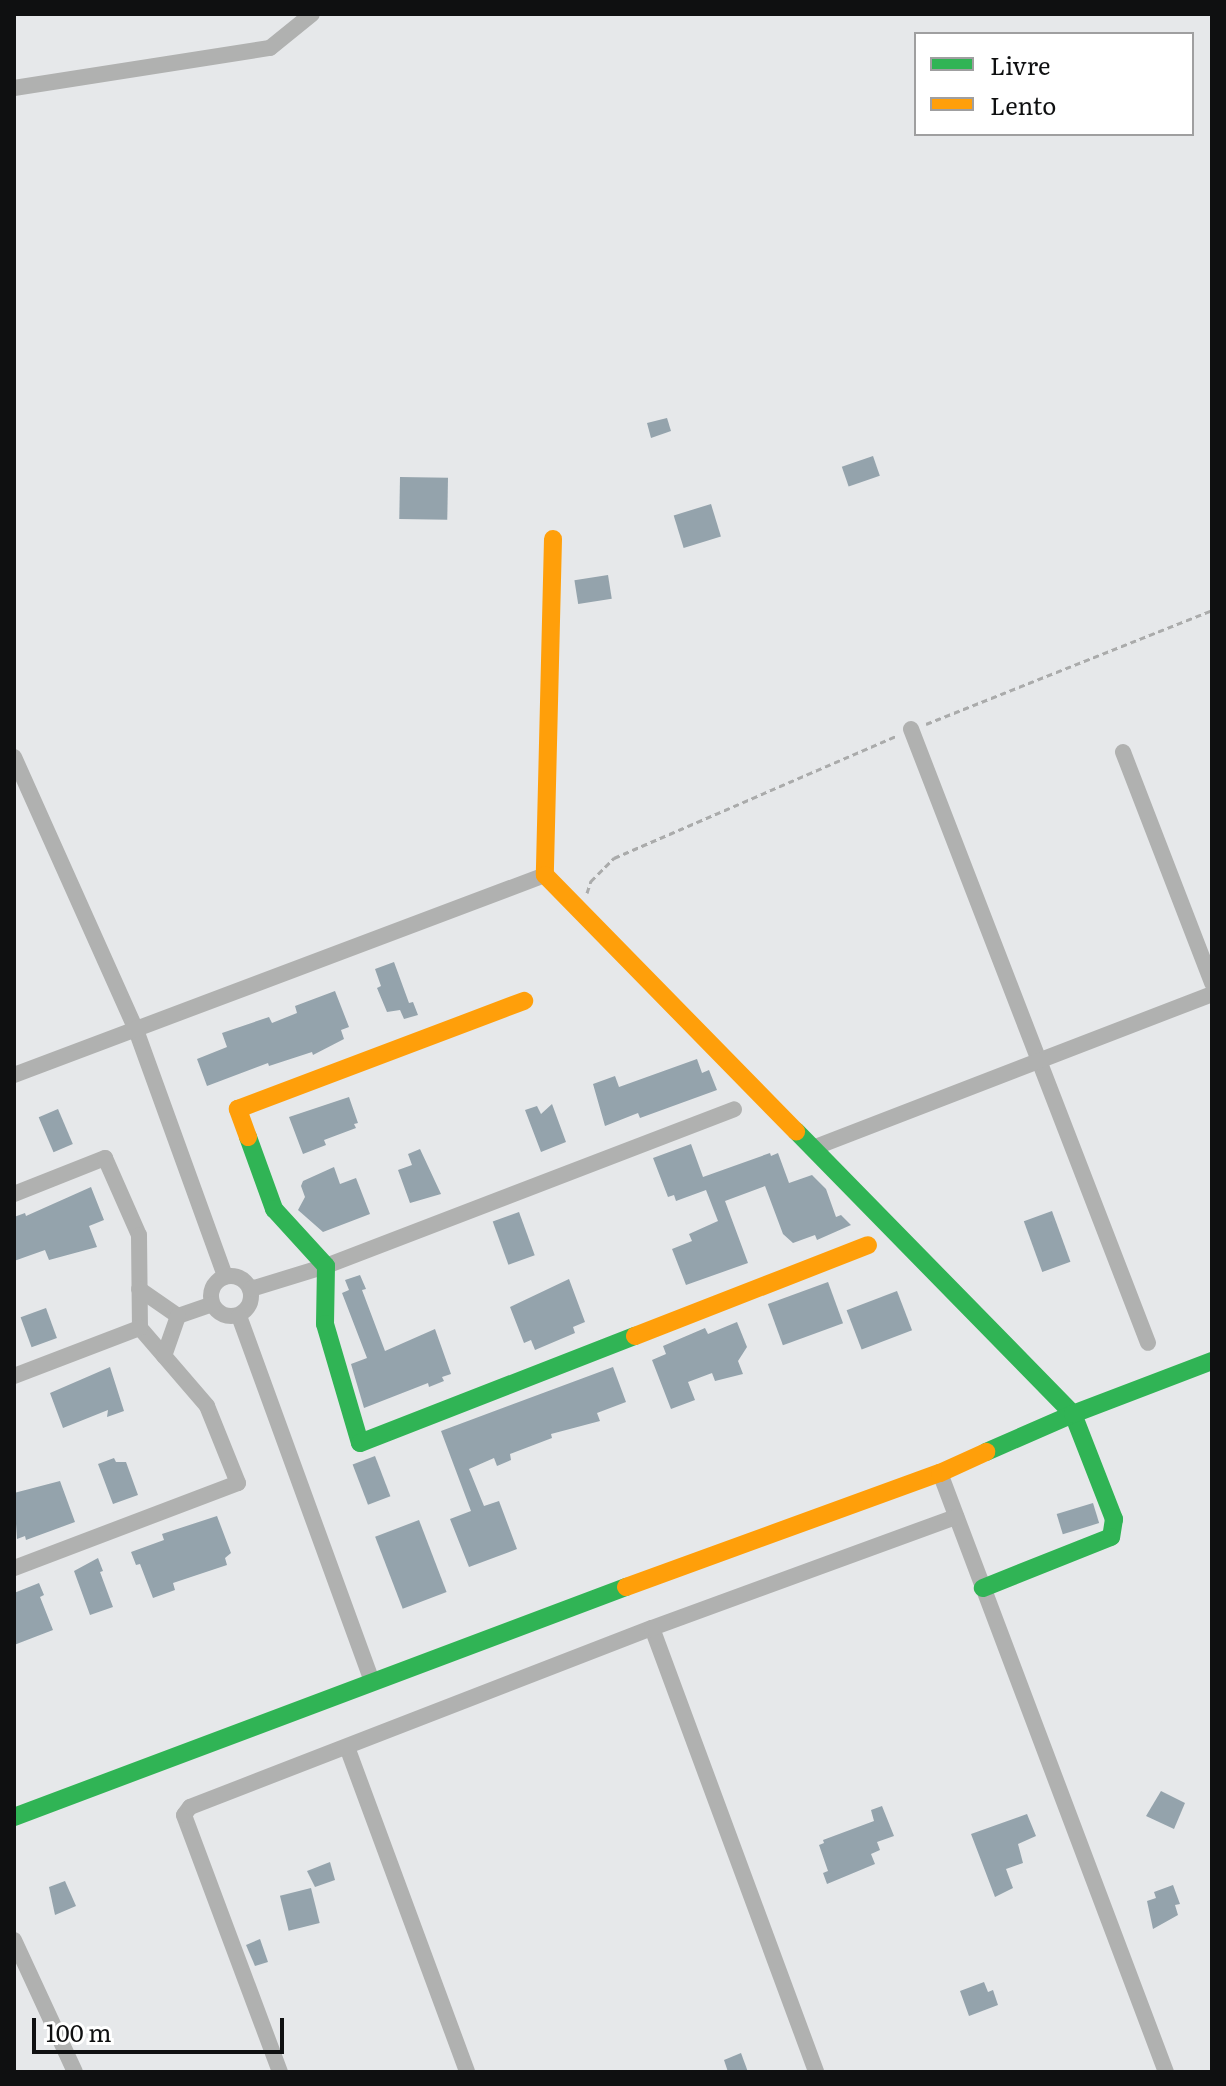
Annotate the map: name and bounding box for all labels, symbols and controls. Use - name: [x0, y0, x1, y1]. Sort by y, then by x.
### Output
- legend: [914, 32, 1194, 136]
- text: Livre: [990, 47, 1050, 82]
- text: Lento: [990, 87, 1056, 122]
- scale bar: [36, 2002, 288, 2052]
- text: 100 m: [46, 2014, 112, 2049]

